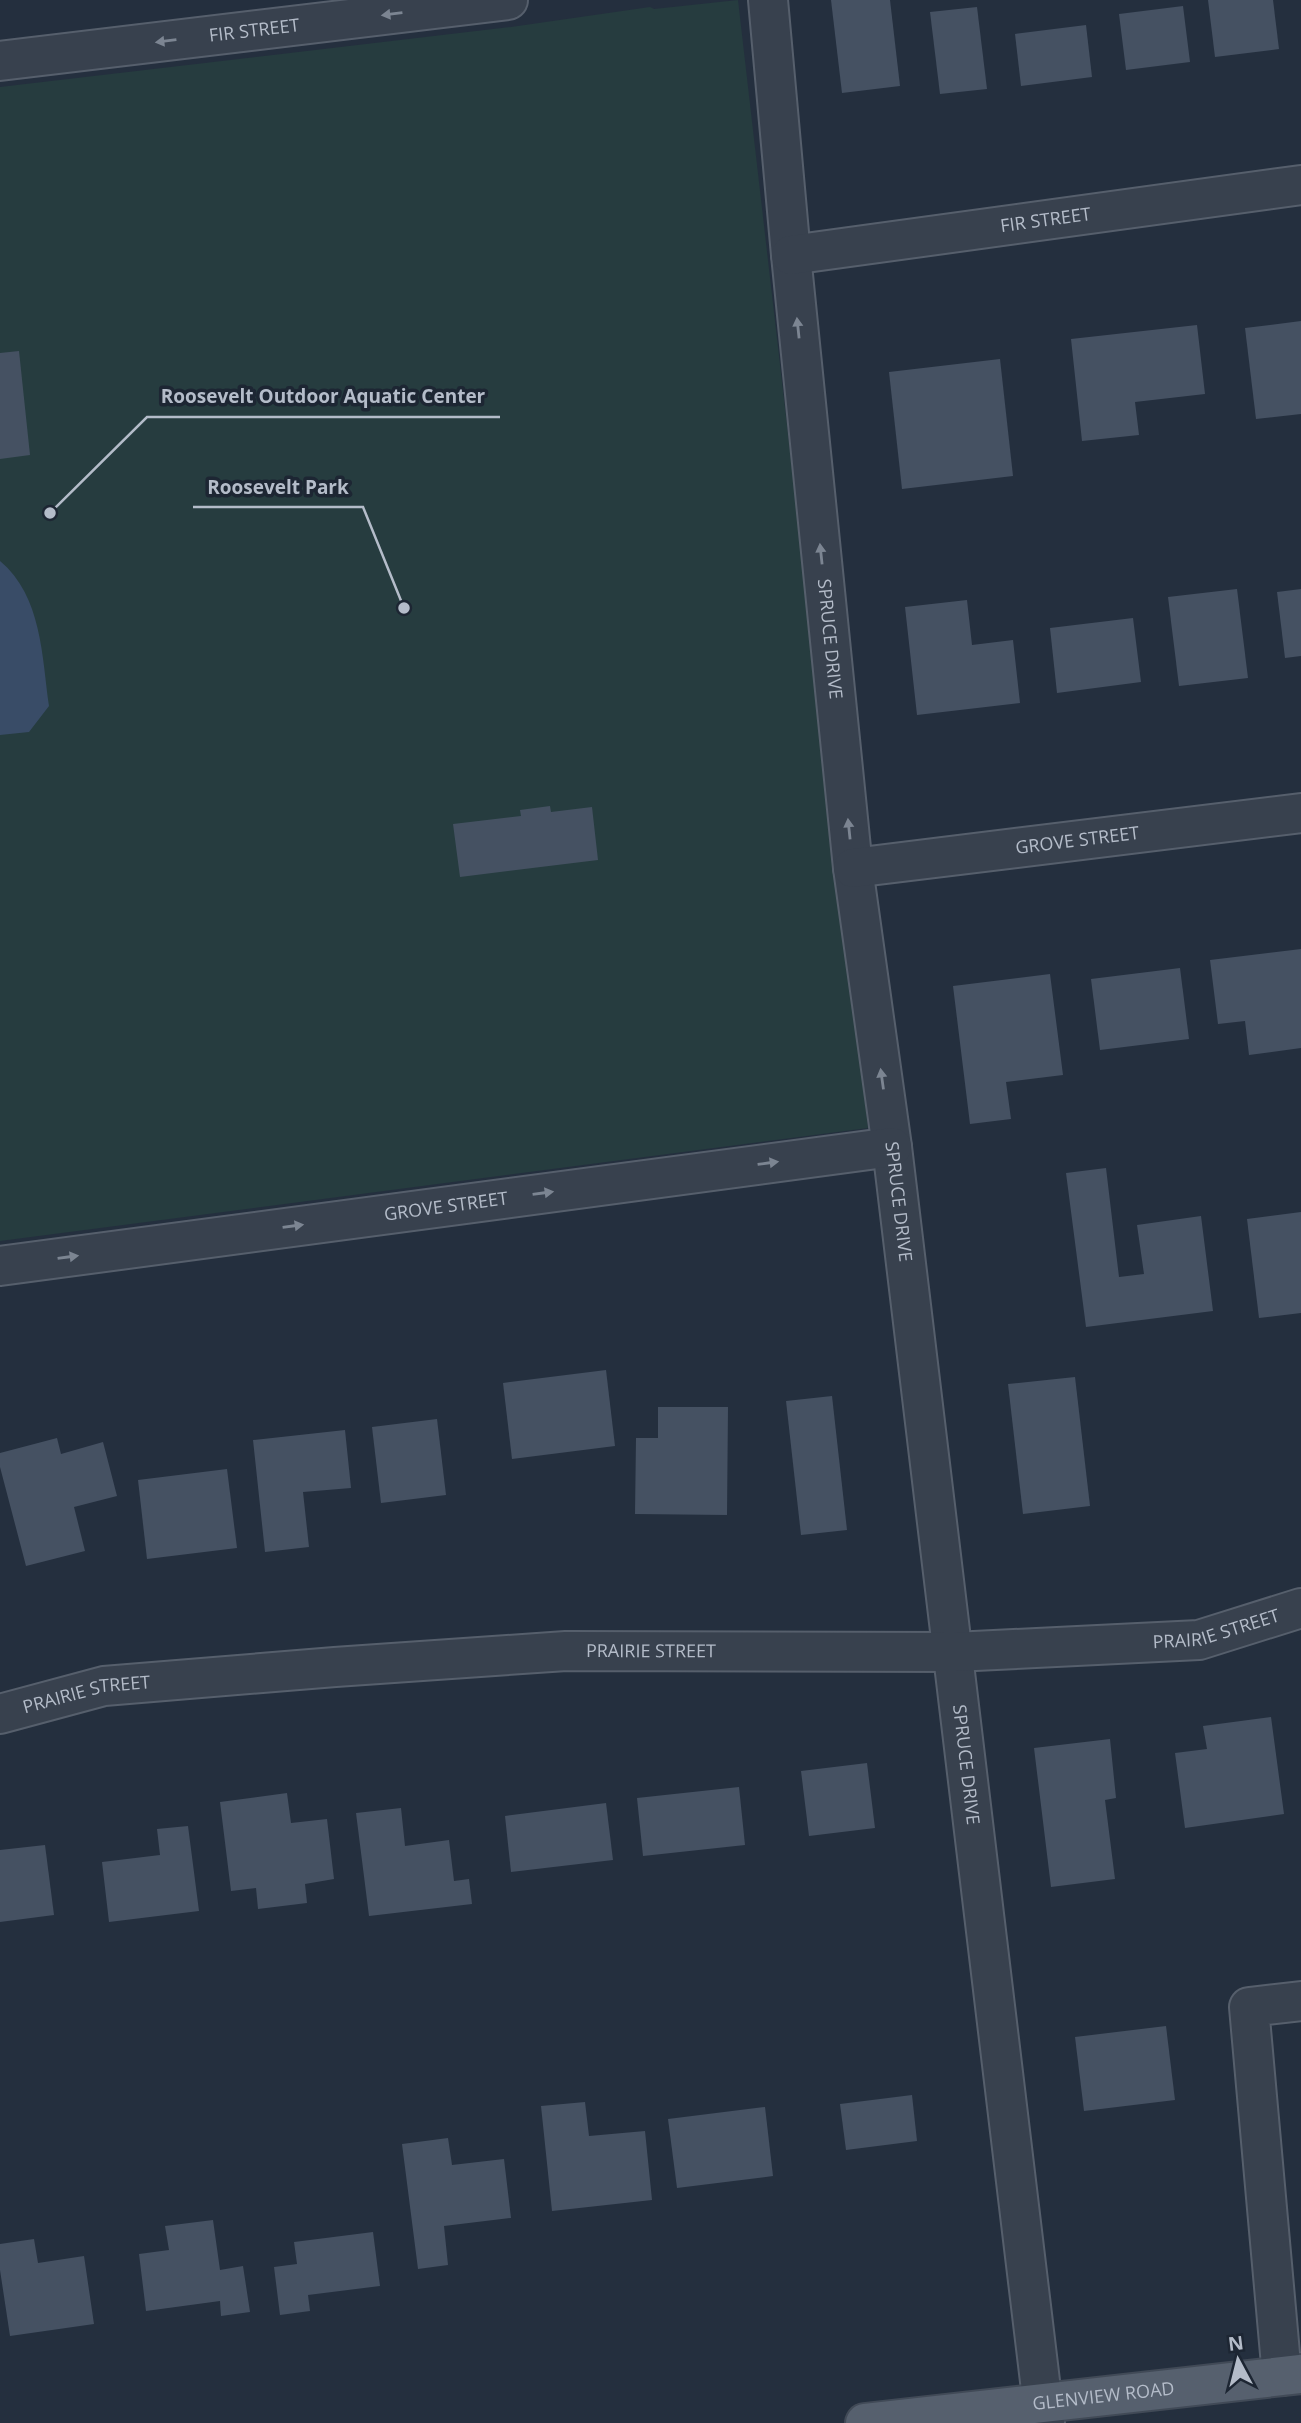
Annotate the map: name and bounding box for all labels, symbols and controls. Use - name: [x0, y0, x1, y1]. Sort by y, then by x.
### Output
- one-way arrow: [381, 8, 403, 19]
- street label: FIR STREET: [207, 12, 301, 47]
- one-way arrow: [155, 35, 177, 46]
- street label: FIR STREET: [999, 201, 1092, 237]
- one-way arrow: [793, 317, 804, 339]
- callout: Roosevelt Outdoor Aquatic Center: [147, 377, 500, 417]
- text: Roosevelt Outdoor Aquatic Center: [161, 383, 486, 409]
- callout: Roosevelt Park: [193, 467, 363, 507]
- text: Roosevelt Park: [207, 474, 349, 500]
- one-way arrow: [816, 543, 827, 565]
- street label: SPRUCE DRIVE: [813, 578, 849, 700]
- one-way arrow: [844, 818, 855, 840]
- street label: GROVE STREET: [1014, 820, 1141, 859]
- one-way arrow: [877, 1068, 888, 1090]
- street label: SPRUCE DRIVE: [880, 1140, 919, 1263]
- one-way arrow: [758, 1157, 780, 1168]
- street label: GROVE STREET: [383, 1185, 509, 1226]
- one-way arrow: [532, 1188, 554, 1199]
- one-way arrow: [282, 1221, 304, 1232]
- one-way arrow: [57, 1251, 79, 1262]
- street label: PRAIRIE STREET: [1152, 1603, 1282, 1653]
- street label: PRAIRIE STREET: [586, 1638, 716, 1662]
- street label: PRAIRIE STREET: [20, 1669, 151, 1718]
- street label: SPRUCE DRIVE: [948, 1703, 986, 1826]
- north arrow: [1203, 2325, 1273, 2395]
- text: N: [1227, 2329, 1245, 2357]
- street label: GLENVIEW ROAD: [1031, 2375, 1176, 2415]

